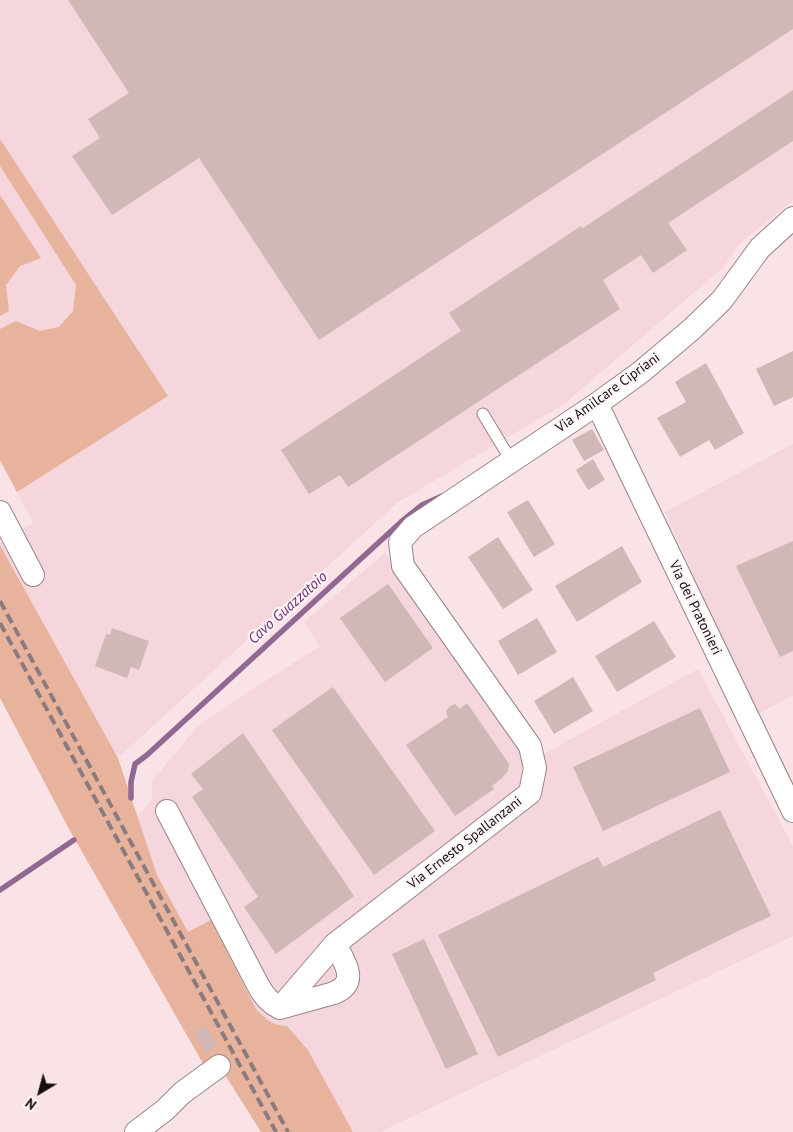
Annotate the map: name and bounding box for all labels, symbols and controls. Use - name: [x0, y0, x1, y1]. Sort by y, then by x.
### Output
- street label: Via Amilcare Cipriani: [553, 350, 663, 436]
- street label: Via dei Pratonieri: [665, 558, 725, 658]
- water label: Cavo Guazzatoio: [245, 568, 331, 648]
- street label: Via Ernesto Spallanzani: [404, 793, 526, 893]
- north arrow: [15, 1067, 65, 1117]
- text: N: [22, 1094, 40, 1114]

